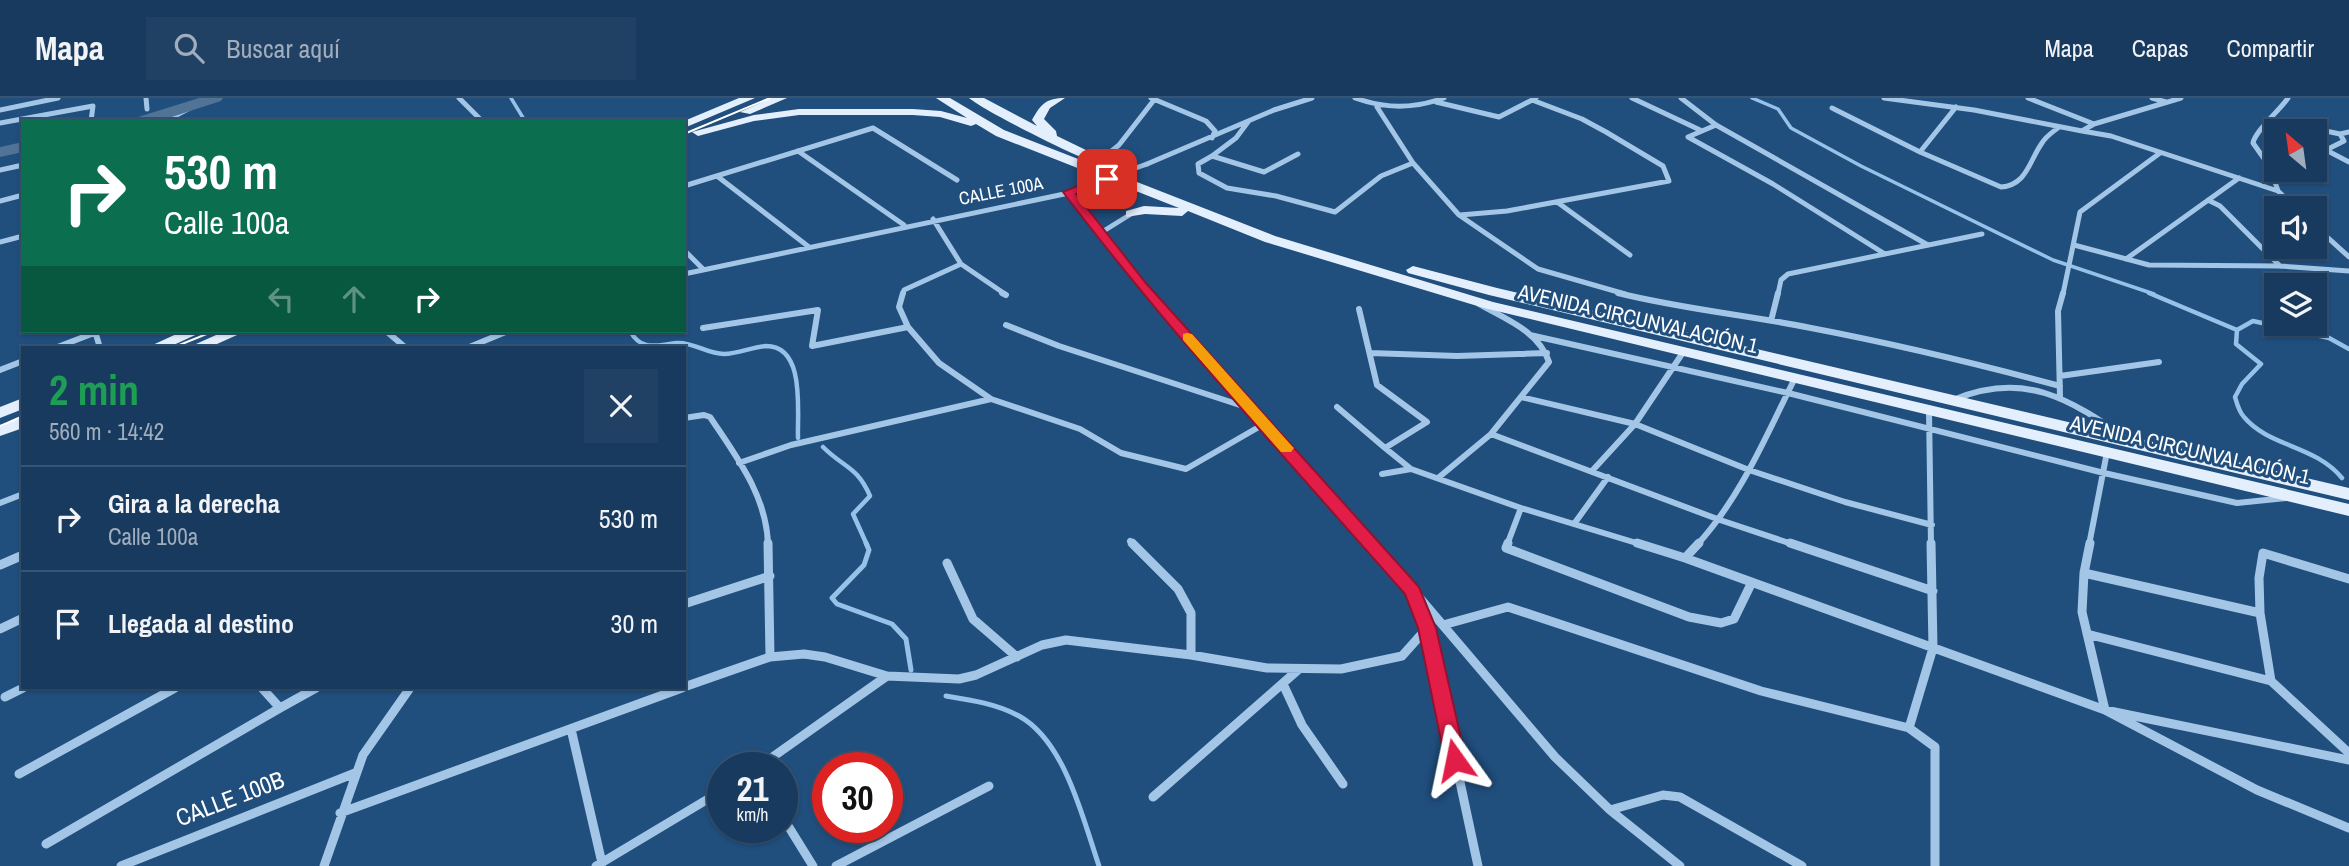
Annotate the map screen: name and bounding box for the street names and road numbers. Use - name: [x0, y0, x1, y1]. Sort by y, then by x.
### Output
- street label: CALLE 100A: [957, 170, 1045, 211]
- street label: AVENIDA CIRCUNVALACIÓN 1: [1514, 277, 1761, 360]
- street label: AVENIDA CIRCUNVALACIÓN 1: [2066, 408, 2313, 491]
- street label: CALLE 100B: [171, 763, 288, 833]

